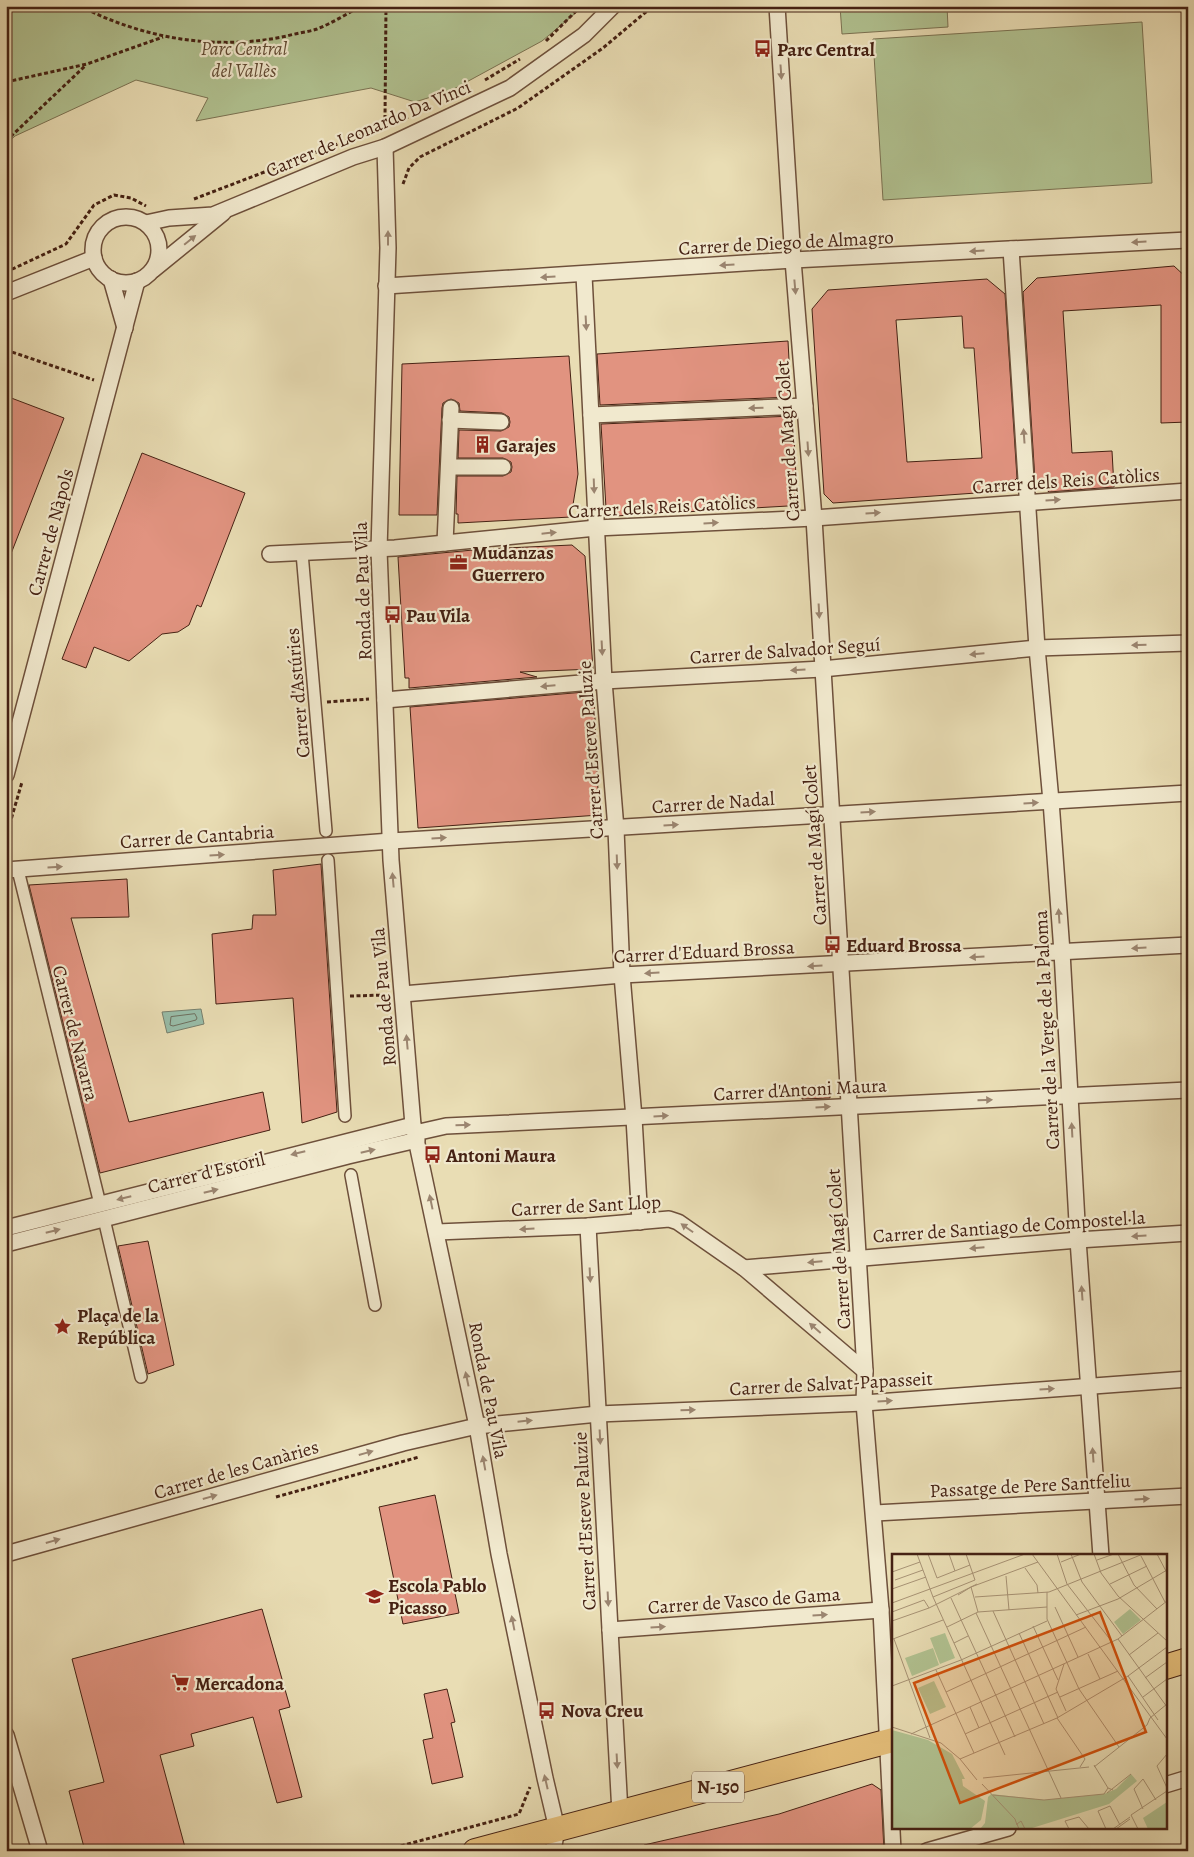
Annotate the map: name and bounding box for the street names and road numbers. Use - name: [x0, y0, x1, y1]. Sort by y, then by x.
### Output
- street label: Carrer de Leonardo Da Vinci: [262, 74, 475, 184]
- street label: Carrer de Diego de Almagro: [678, 224, 894, 262]
- street label: Carrer de Magí Colet: [769, 360, 807, 522]
- street label: Carrer dels Reis Catòlics: [971, 461, 1161, 501]
- street label: Carrer de Nàpols: [21, 466, 80, 599]
- street label: Carrer dels Reis Catòlics: [568, 489, 757, 525]
- street label: Ronda de Pau Vila: [348, 521, 378, 661]
- street label: Carrer d'Astúries: [279, 627, 317, 759]
- street label: Carrer de Salvador Seguí: [689, 631, 881, 671]
- street label: Carrer d'Esteve Paluzie: [572, 660, 610, 840]
- street label: Carrer de Magí Colet: [796, 764, 834, 926]
- street label: Carrer de Nadal: [651, 786, 776, 820]
- street label: Carrer de Cantabria: [119, 819, 275, 855]
- street label: Carrer de la Verge de la Paloma: [1028, 910, 1066, 1150]
- street label: Ronda de Pau Vila: [365, 926, 403, 1067]
- street label: Carrer d'Eduard Brossa: [613, 934, 795, 970]
- street label: Carrer de Navarra: [46, 963, 105, 1104]
- street label: Carrer d'Antoni Maura: [713, 1072, 888, 1108]
- street label: Carrer d'Estoril: [145, 1146, 268, 1200]
- street label: Carrer de Magí Colet: [820, 1168, 858, 1330]
- street label: Carrer de Sant Llop: [511, 1189, 662, 1223]
- street label: Carrer de Santiago de Compostel·la: [872, 1204, 1146, 1249]
- street label: Ronda de Pau Vila: [462, 1320, 514, 1461]
- street label: Carrer de Salvat-Papasseit: [729, 1366, 933, 1402]
- street label: Carrer d'Esteve Paluzie: [567, 1431, 603, 1611]
- street label: Carrer de les Canàries: [151, 1434, 322, 1506]
- street label: Passatge de Pere Santfeliu: [929, 1468, 1132, 1504]
- street label: Carrer de Vasco de Gama: [647, 1581, 841, 1621]
- road number: N-150: [692, 1771, 744, 1802]

